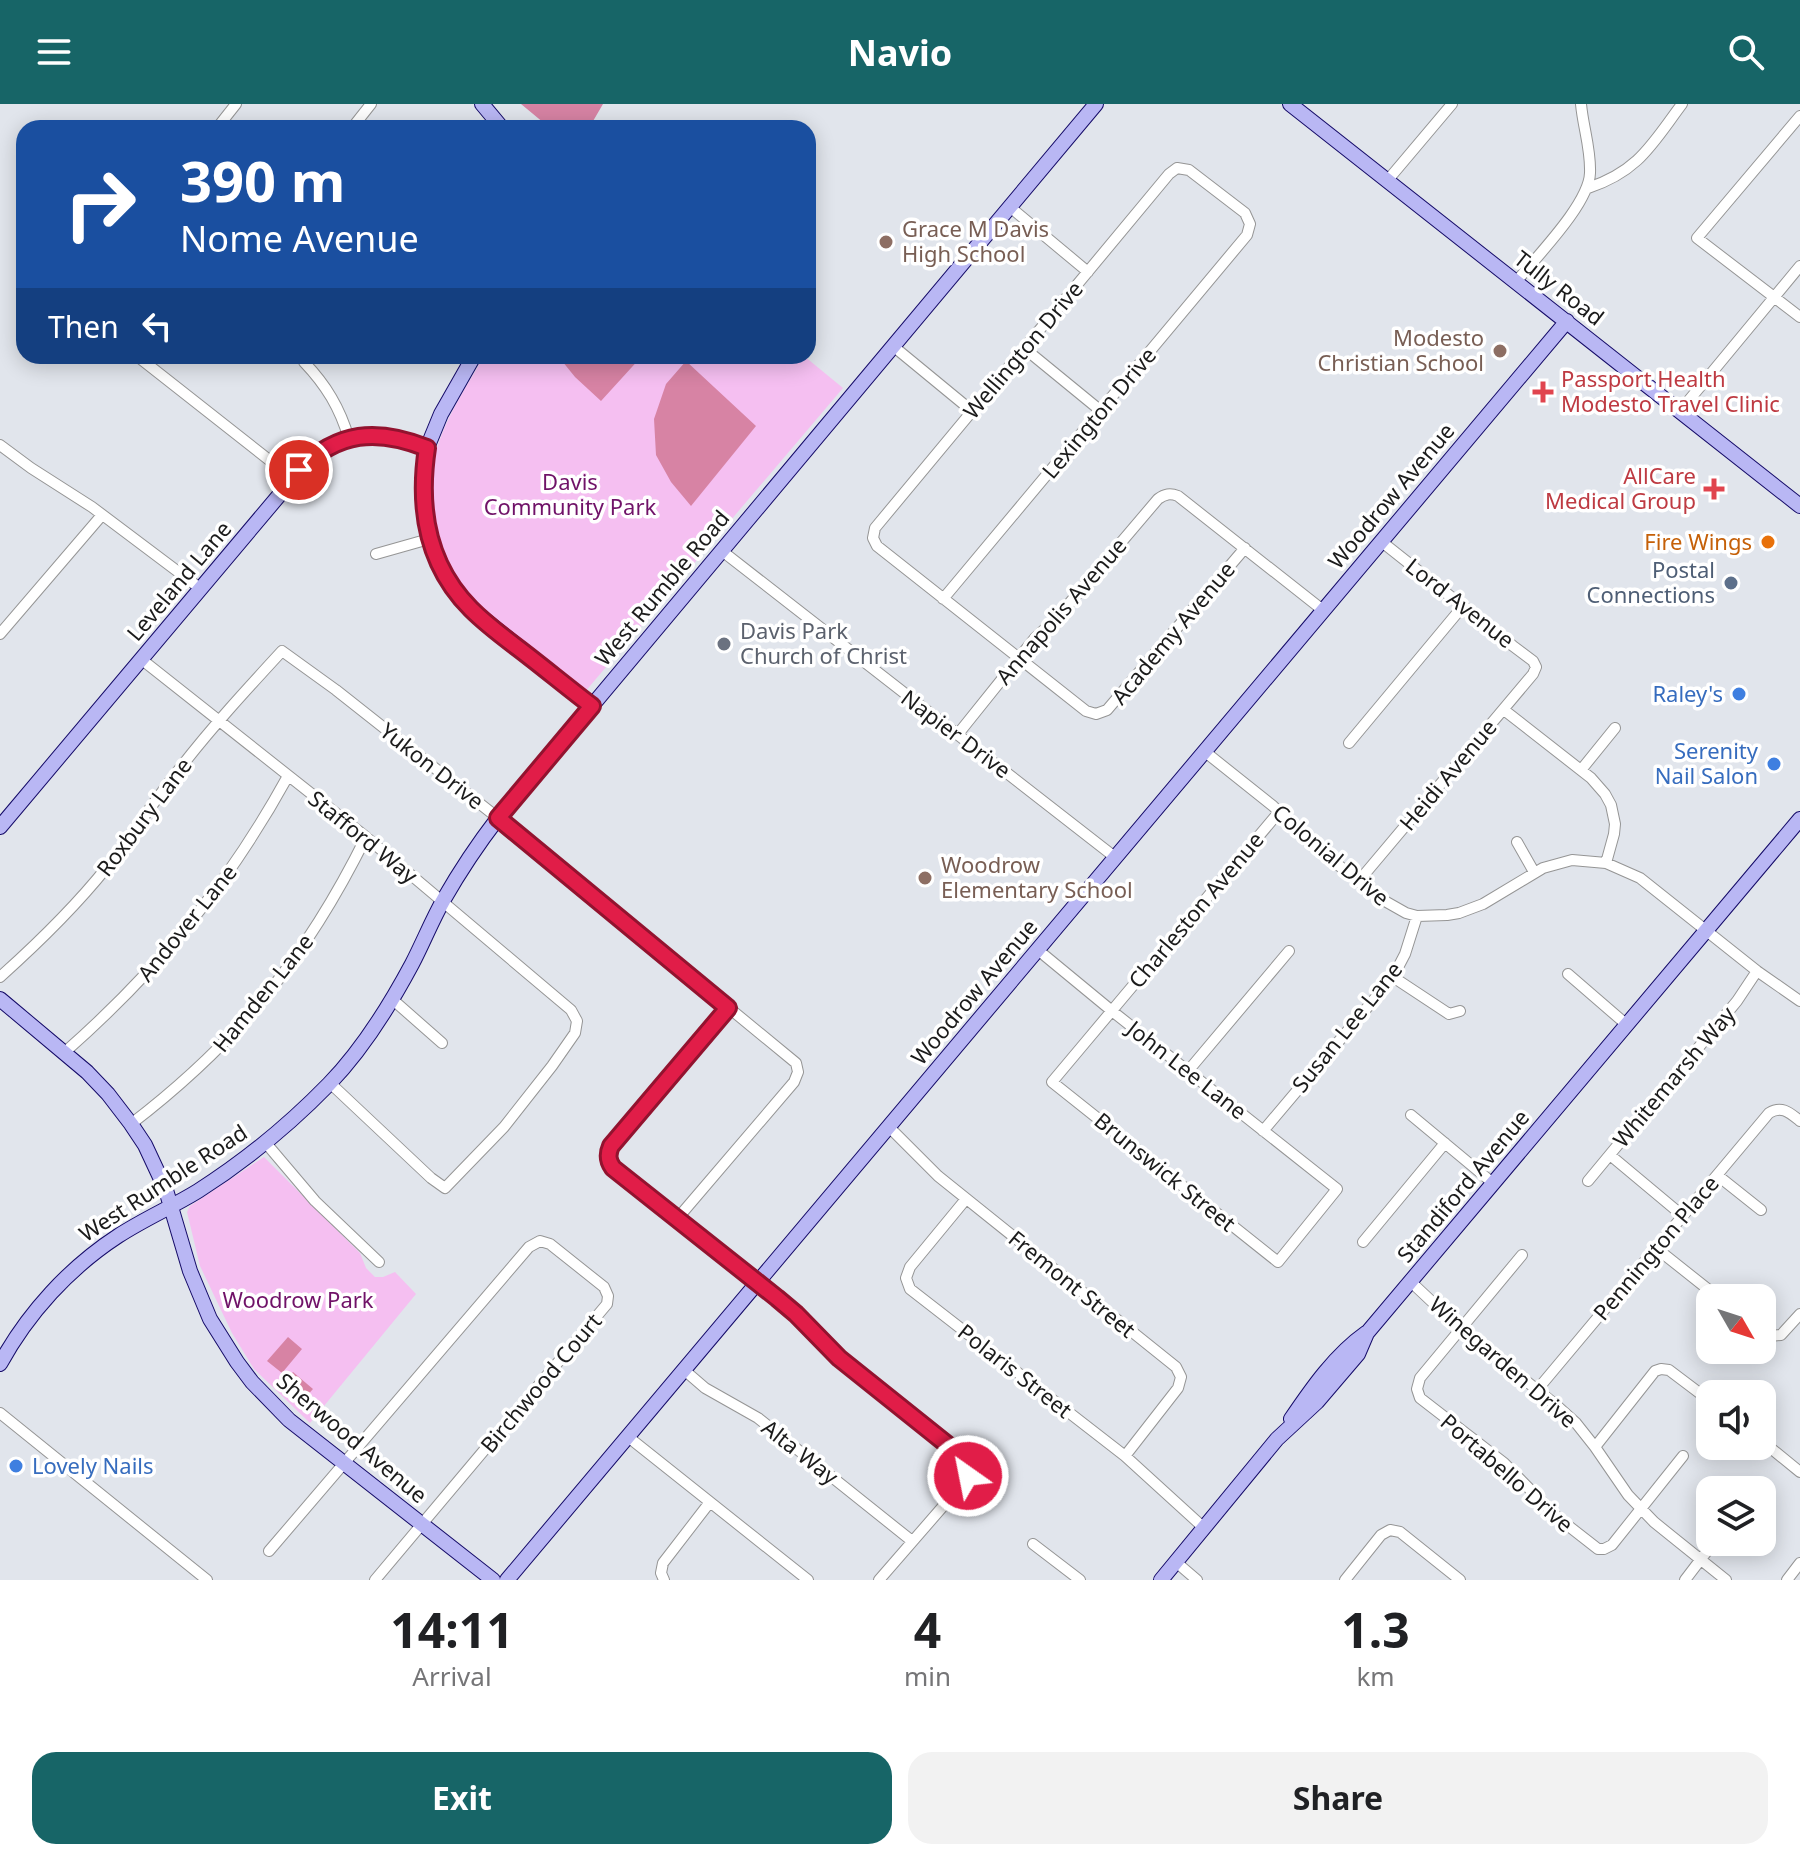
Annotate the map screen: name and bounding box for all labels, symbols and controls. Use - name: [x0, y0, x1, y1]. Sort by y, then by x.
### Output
- text: Navio: [848, 28, 952, 77]
- icon: menu: [32, 30, 76, 74]
- icon: search: [1724, 30, 1768, 74]
- text: 390 m: [180, 142, 345, 218]
- icon: right: [48, 152, 152, 256]
- place label: Grace M Davis High School: [902, 213, 1049, 268]
- text: Nome Avenue: [180, 214, 419, 263]
- marker: Grace M Davis High School: [877, 233, 895, 251]
- street label: Tully Road: [1509, 243, 1611, 332]
- street label: Wellington Drive: [956, 274, 1089, 425]
- icon: left: [135, 304, 179, 348]
- text: Then: [48, 306, 119, 347]
- place label: Modesto Christian School: [1317, 322, 1484, 377]
- street label: Lexington Drive: [1034, 340, 1162, 484]
- marker: Modesto Christian School: [1491, 342, 1509, 360]
- place label: Passport Health Modesto Travel Clinic: [1561, 363, 1780, 418]
- marker: Passport Health Modesto Travel Clinic: [1532, 381, 1554, 403]
- street label: Woodrow Avenue: [1320, 416, 1460, 575]
- pin: [265, 436, 333, 504]
- icon: arrive: [277, 448, 321, 492]
- place label: AllCare Medical Group: [1545, 460, 1696, 515]
- park label: Davis Community Park: [484, 466, 657, 521]
- marker: AllCare Medical Group: [1703, 478, 1725, 500]
- street label: West Rumble Road: [587, 503, 735, 672]
- street label: Leveland Lane: [119, 514, 237, 647]
- place label: Fire Wings: [1644, 526, 1752, 556]
- street label: Annapolis Avenue: [988, 531, 1132, 690]
- marker: Fire Wings: [1759, 533, 1777, 551]
- street label: Lord Avenue: [1400, 550, 1521, 654]
- place label: Postal Connections: [1587, 554, 1715, 609]
- street label: Academy Avenue: [1104, 555, 1241, 710]
- marker: Postal Connections: [1722, 574, 1740, 592]
- place label: Davis Park Church of Christ: [740, 615, 907, 670]
- marker: Davis Park Church of Christ: [715, 635, 733, 653]
- place label: Raley's: [1652, 678, 1723, 708]
- street label: Napier Drive: [896, 682, 1017, 784]
- marker: Raley's: [1730, 685, 1748, 703]
- street label: Heidi Avenue: [1392, 712, 1503, 836]
- street label: Yukon Drive: [374, 715, 491, 815]
- place label: Serenity Nail Salon: [1655, 735, 1759, 790]
- street label: Roxbury Lane: [89, 751, 198, 882]
- marker: Serenity Nail Salon: [1765, 755, 1783, 773]
- street label: Stafford Way: [303, 783, 425, 890]
- street label: Colonial Drive: [1267, 797, 1396, 912]
- street label: Charleston Avenue: [1121, 825, 1270, 994]
- place label: Woodrow Elementary School: [941, 849, 1133, 904]
- street label: Andover Lane: [130, 858, 243, 987]
- marker: Woodrow Elementary School: [916, 869, 934, 887]
- street label: Woodrow Avenue: [903, 912, 1043, 1071]
- street label: Hamden Lane: [205, 927, 319, 1058]
- street label: Susan Lee Lane: [1284, 955, 1408, 1098]
- street label: Whitemarsh Way: [1605, 999, 1742, 1153]
- street label: John Lee Lane: [1120, 1012, 1254, 1125]
- street label: Standiford Avenue: [1389, 1102, 1535, 1268]
- street label: Brunswick Street: [1089, 1105, 1243, 1238]
- street label: West Rumble Road: [73, 1117, 252, 1248]
- street label: Pennington Place: [1586, 1169, 1725, 1326]
- street label: Fremont Street: [1003, 1223, 1142, 1344]
- park label: Woodrow Park: [222, 1284, 374, 1314]
- north arrow: [1696, 1284, 1776, 1364]
- map controls: [1696, 1284, 1776, 1556]
- street label: Winegarden Drive: [1424, 1289, 1584, 1434]
- street label: Birchwood Court: [473, 1306, 608, 1459]
- street label: Polaris Street: [952, 1316, 1079, 1424]
- street label: Sherwood Avenue: [271, 1365, 434, 1509]
- button: sound: [1696, 1380, 1776, 1460]
- street label: Portabello Drive: [1435, 1406, 1580, 1538]
- street label: Alta Way: [756, 1412, 846, 1491]
- position arrow: [926, 1434, 1010, 1518]
- place label: Lovely Nails: [32, 1450, 154, 1480]
- marker: Lovely Nails: [7, 1457, 25, 1475]
- button: layers: [1696, 1476, 1776, 1556]
- text: 14:11: [390, 1597, 514, 1662]
- text: 4: [914, 1597, 941, 1662]
- text: 1.3: [1341, 1597, 1410, 1662]
- text: Arrival: [412, 1658, 492, 1694]
- text: min: [904, 1658, 951, 1694]
- text: km: [1356, 1658, 1395, 1694]
- button: Exit: [32, 1752, 892, 1844]
- button: Share: [908, 1752, 1768, 1844]

